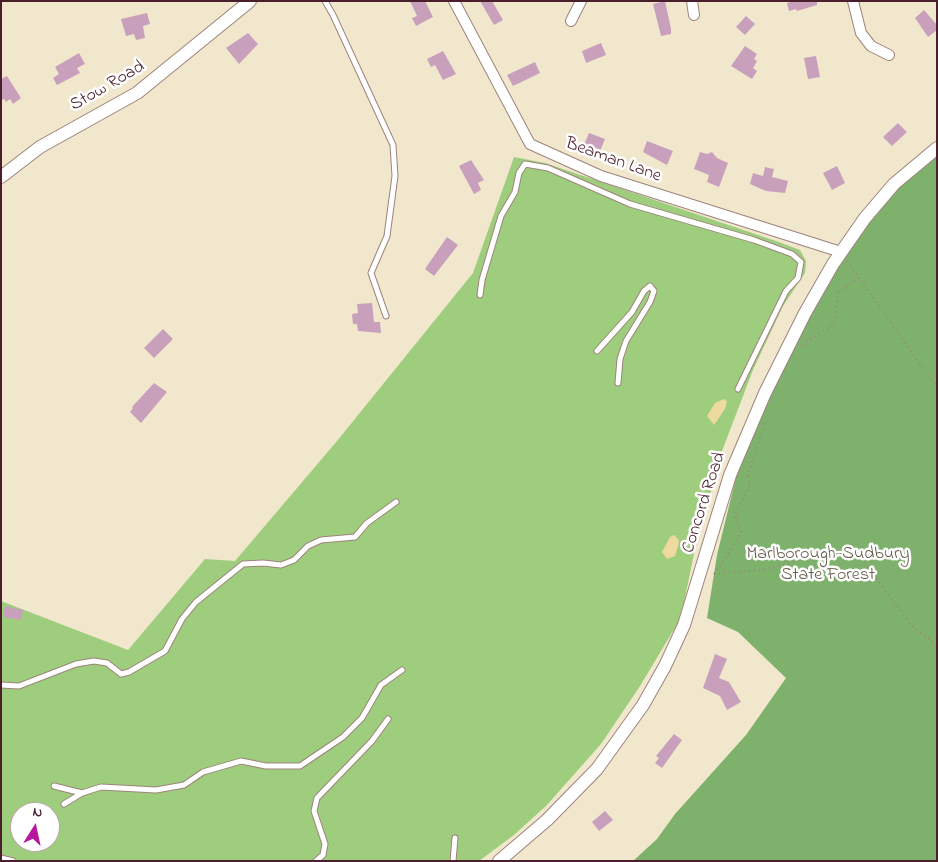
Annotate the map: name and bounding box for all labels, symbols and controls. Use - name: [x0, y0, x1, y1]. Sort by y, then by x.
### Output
- street label: Stow Road: [67, 57, 149, 117]
- street label: Beaman Lane: [562, 134, 664, 188]
- street label: Concord Road: [679, 450, 731, 556]
- park label: Marlborough-Sudbury State Forest: [746, 544, 910, 586]
- north arrow: [10, 802, 60, 852]
- text: N: [31, 802, 44, 824]

